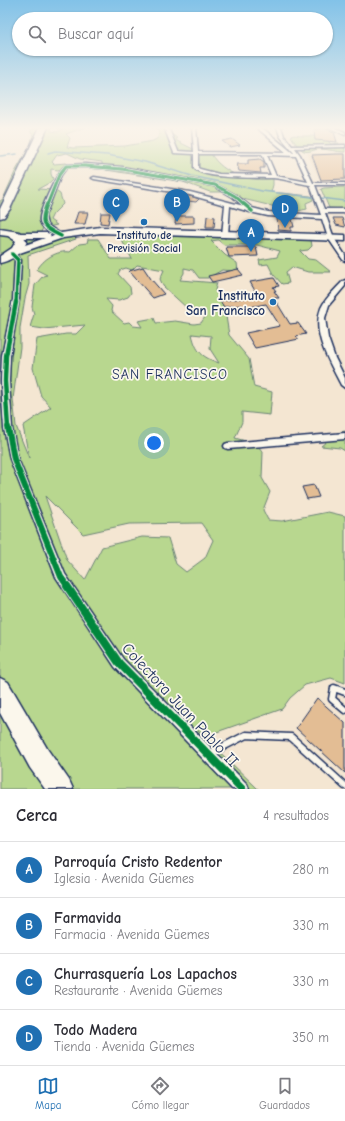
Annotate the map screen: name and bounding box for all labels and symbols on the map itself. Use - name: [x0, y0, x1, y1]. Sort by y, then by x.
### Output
- pin: C: [103, 189, 129, 222]
- pin: B: [164, 189, 190, 222]
- pin: D: [272, 195, 298, 228]
- marker: Instituto de Previsión Social: [139, 217, 149, 227]
- pin: A: [238, 219, 264, 252]
- place label: Instituto de Previsión Social: [107, 229, 181, 255]
- place label: Instituto San Francisco: [186, 288, 265, 318]
- marker: Instituto San Francisco: [268, 297, 278, 307]
- district label: SAN FRANCISCO: [112, 366, 228, 383]
- your location: [144, 433, 164, 453]
- street label: Colectora Juan Pablo II: [118, 639, 242, 771]

